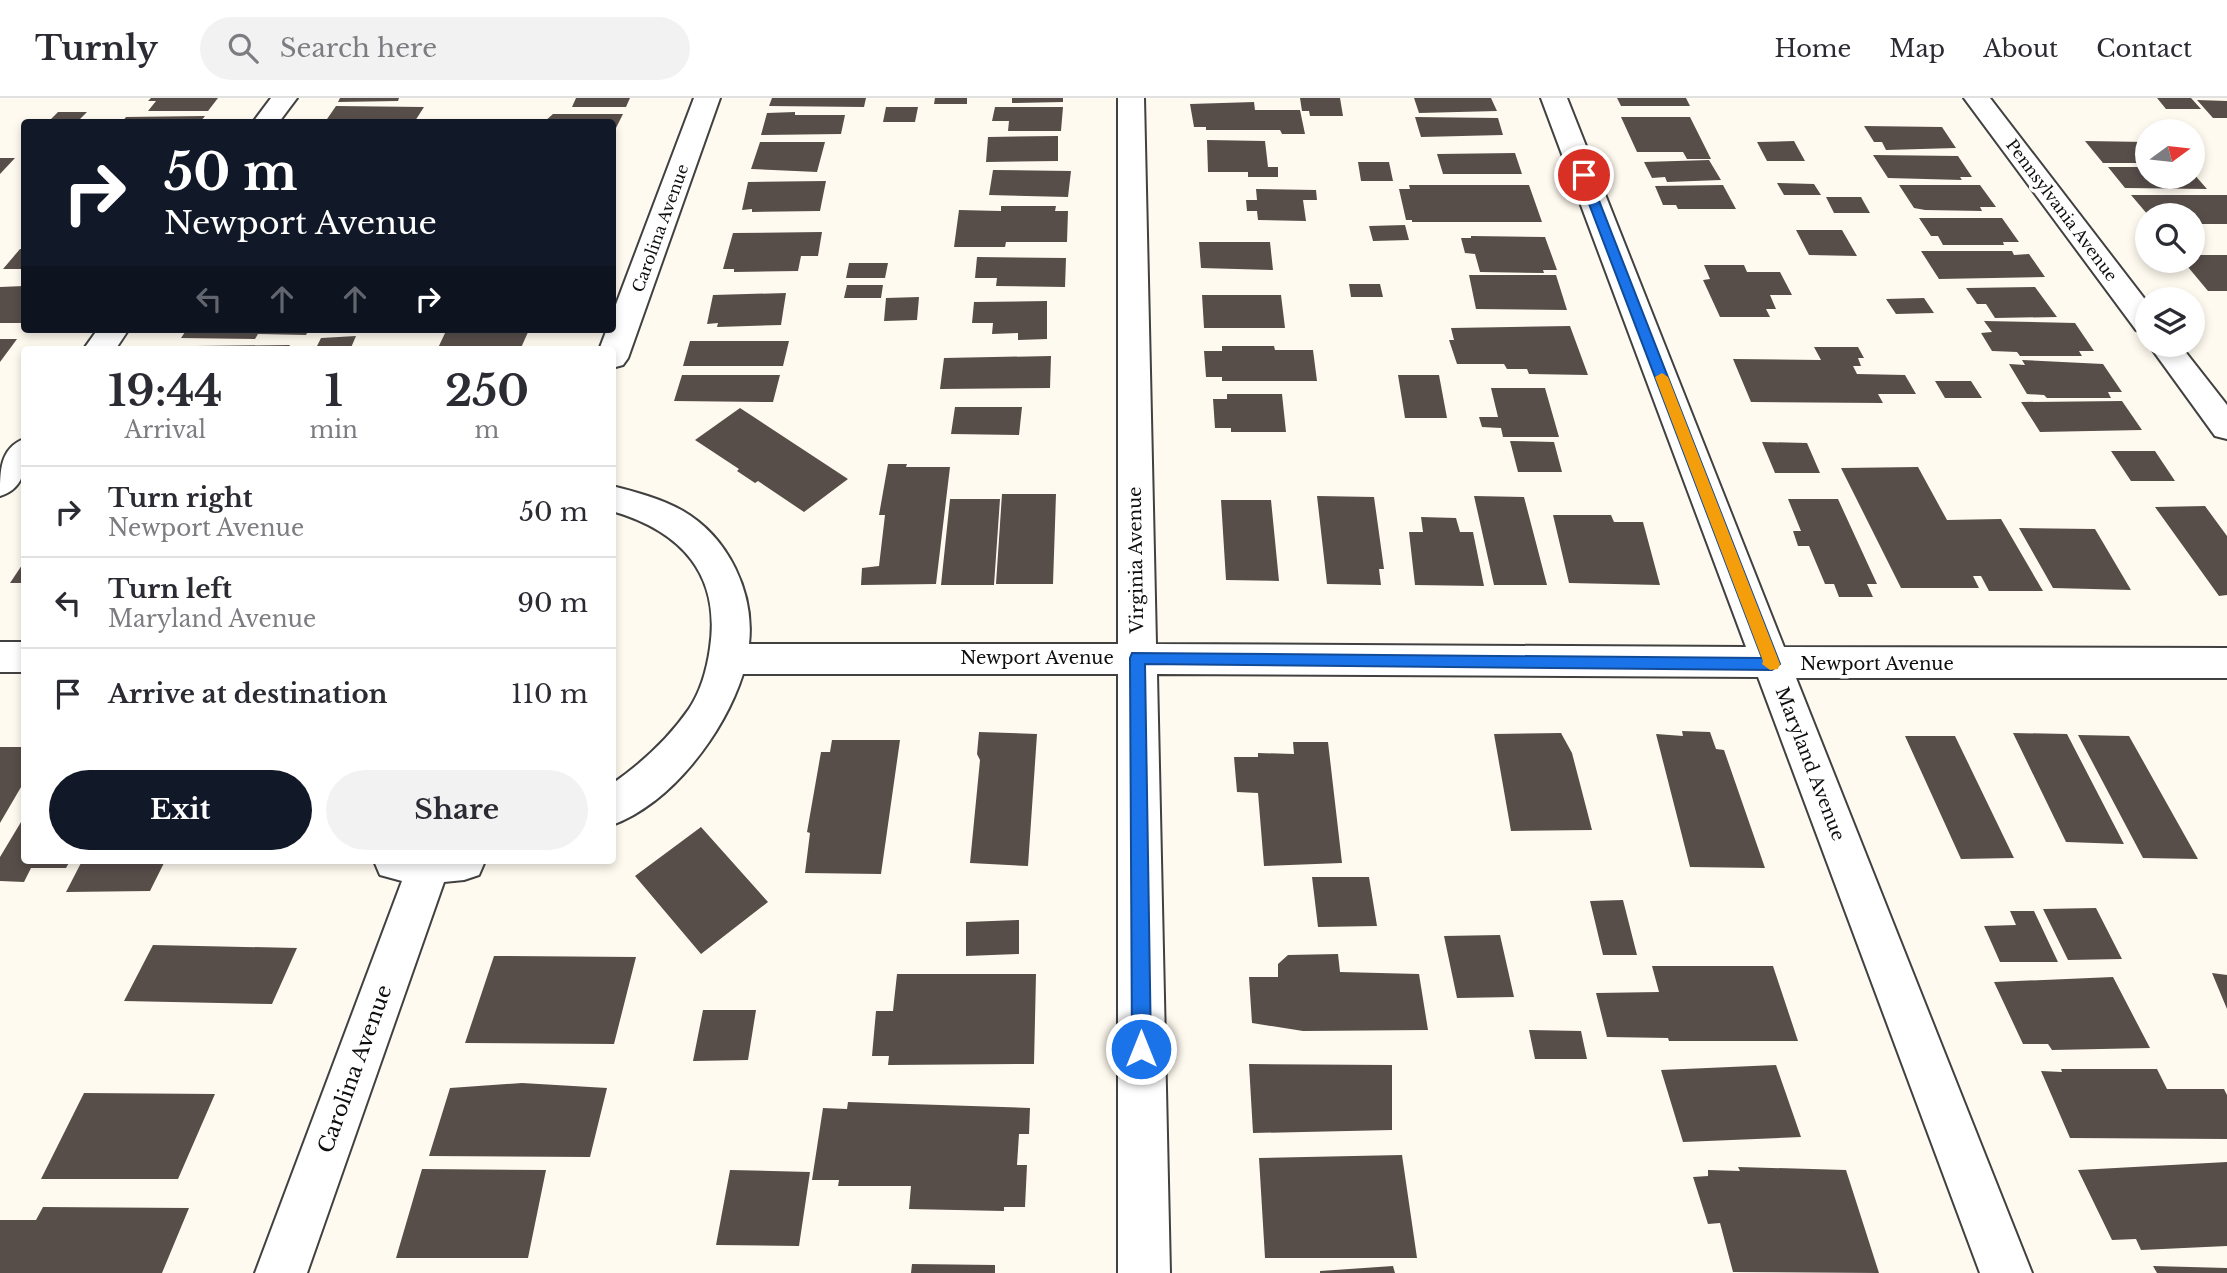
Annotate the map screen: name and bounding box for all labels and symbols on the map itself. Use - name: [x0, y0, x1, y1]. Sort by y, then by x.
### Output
- north arrow: [2135, 119, 2205, 189]
- street label: Pennsylvania Avenue: [2002, 135, 2122, 285]
- pin: [1554, 145, 1614, 205]
- street label: Carolina Avenue: [628, 161, 692, 295]
- street label: Virginia Avenue: [1124, 486, 1148, 635]
- street label: Newport Avenue: [960, 647, 1114, 669]
- street label: Newport Avenue: [1800, 653, 1954, 675]
- street label: Maryland Avenue: [1771, 684, 1849, 844]
- street label: Carolina Avenue: [313, 981, 397, 1157]
- position arrow: [1104, 1012, 1178, 1086]

